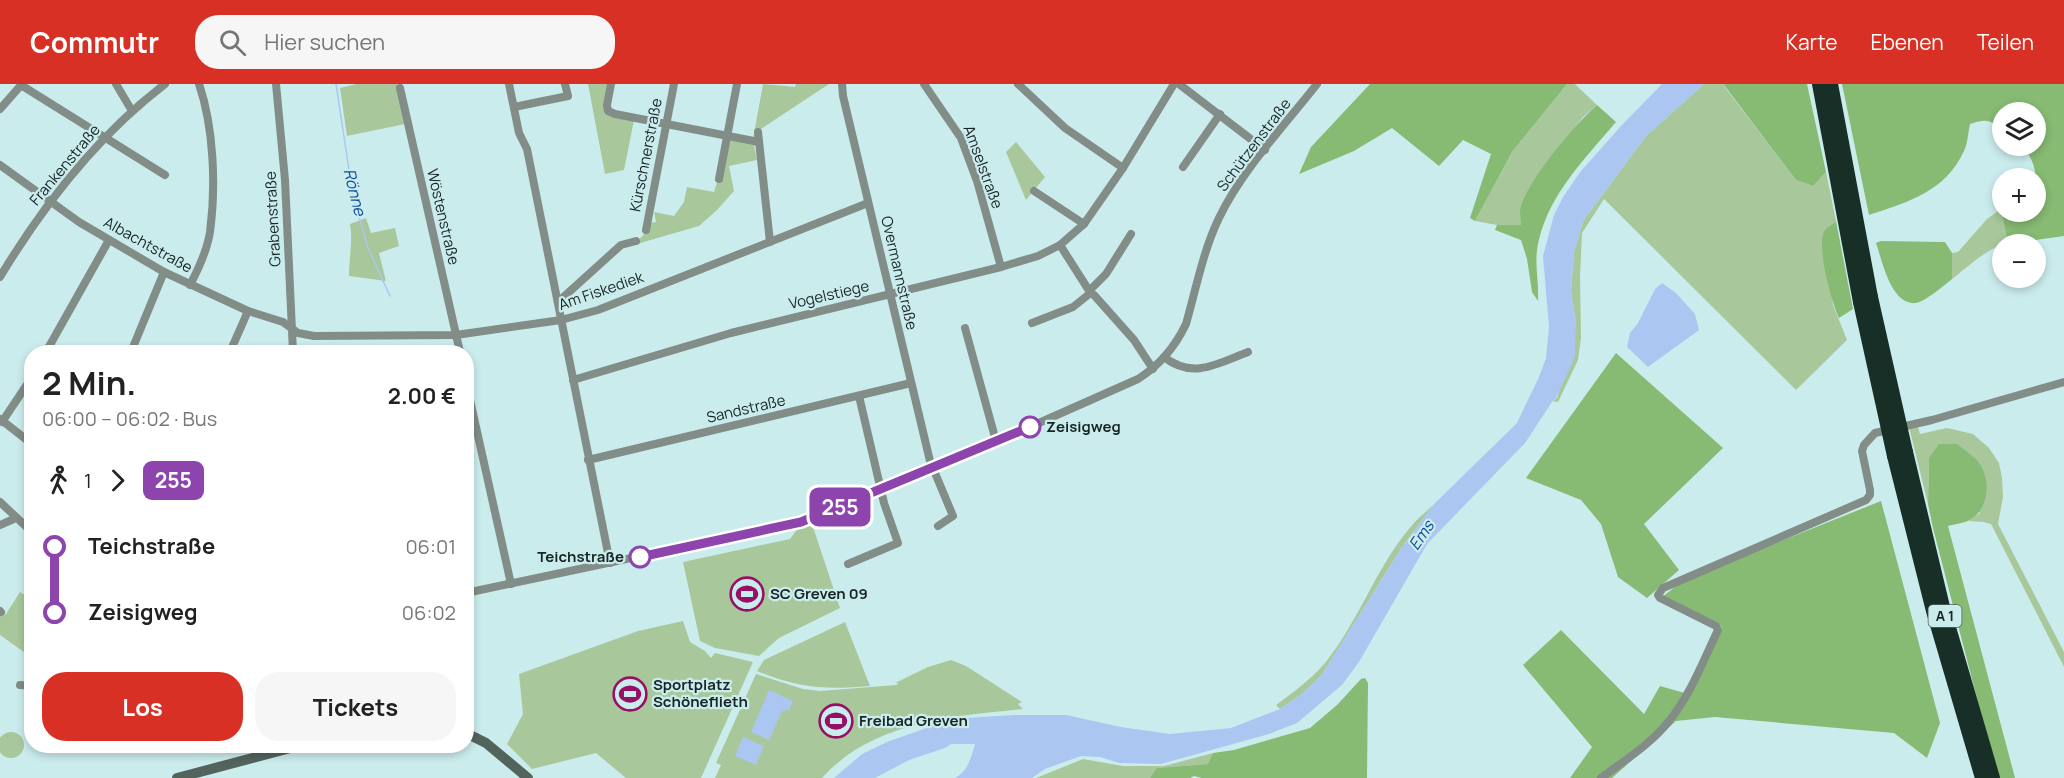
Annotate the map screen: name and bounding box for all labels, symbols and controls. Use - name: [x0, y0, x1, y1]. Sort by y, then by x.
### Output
- search box: [195, 15, 615, 69]
- text: Commutr: [30, 23, 159, 61]
- icon: search: [216, 26, 249, 59]
- text: Hier suchen: [264, 27, 385, 57]
- text: Karte: [1785, 28, 1837, 56]
- text: Ebenen: [1870, 28, 1944, 56]
- text: Teilen: [1977, 28, 2034, 56]
- street label: Schützenstraße: [1212, 94, 1296, 195]
- street label: Kürschnerstraße: [624, 96, 667, 213]
- map controls: [1992, 102, 2046, 288]
- button: layers: [1992, 102, 2046, 156]
- street label: Frankenstraße: [25, 120, 105, 210]
- street label: Amselstraße: [959, 122, 1008, 212]
- water label: Rönne: [339, 166, 372, 219]
- street label: Wöstenstraße: [422, 167, 465, 267]
- button: +: [1992, 168, 2046, 222]
- street label: Grabenstraße: [260, 171, 285, 267]
- street label: Albachtstraße: [100, 211, 197, 278]
- street label: Overmannstraße: [876, 214, 923, 332]
- button: −: [1992, 234, 2046, 288]
- street label: Am Fiskediek: [555, 266, 647, 315]
- street label: Vogelstiege: [787, 275, 871, 314]
- text: 2 Min.: [42, 360, 136, 405]
- text: 2.00 €: [388, 381, 456, 411]
- street label: Sandstraße: [704, 389, 788, 428]
- text: 06:00 – 06:02 · Bus: [42, 405, 217, 432]
- marker: Zeisigweg: [1019, 416, 1041, 438]
- place label: Zeisigweg: [1046, 416, 1121, 437]
- icon: walk: [42, 464, 75, 497]
- icon: forward: [101, 464, 134, 497]
- text: 255: [155, 466, 192, 494]
- text: 1: [84, 467, 92, 494]
- line badge: 255: [806, 488, 874, 526]
- text: 255: [821, 493, 859, 521]
- water label: Ems: [1403, 515, 1440, 554]
- text: Teichstraße: [88, 531, 215, 561]
- text: 06:01: [405, 533, 456, 560]
- place label: Teichstraße: [537, 546, 624, 567]
- marker: Teichstraße: [629, 546, 651, 568]
- sports icon: SC Greven 09: [729, 576, 765, 612]
- place label: SC Greven 09: [770, 583, 868, 604]
- text: Zeisigweg: [88, 597, 198, 627]
- text: 06:02: [402, 599, 456, 626]
- road number: A 1: [1928, 605, 1962, 627]
- button: Los: [42, 672, 243, 741]
- button: Tickets: [255, 672, 456, 741]
- place label: Sportplatz Schöneflieth: [653, 674, 748, 712]
- sports icon: Sportplatz Schöneflieth: [612, 676, 648, 712]
- sports icon: Freibad Greven: [818, 703, 854, 739]
- place label: Freibad Greven: [859, 710, 968, 731]

